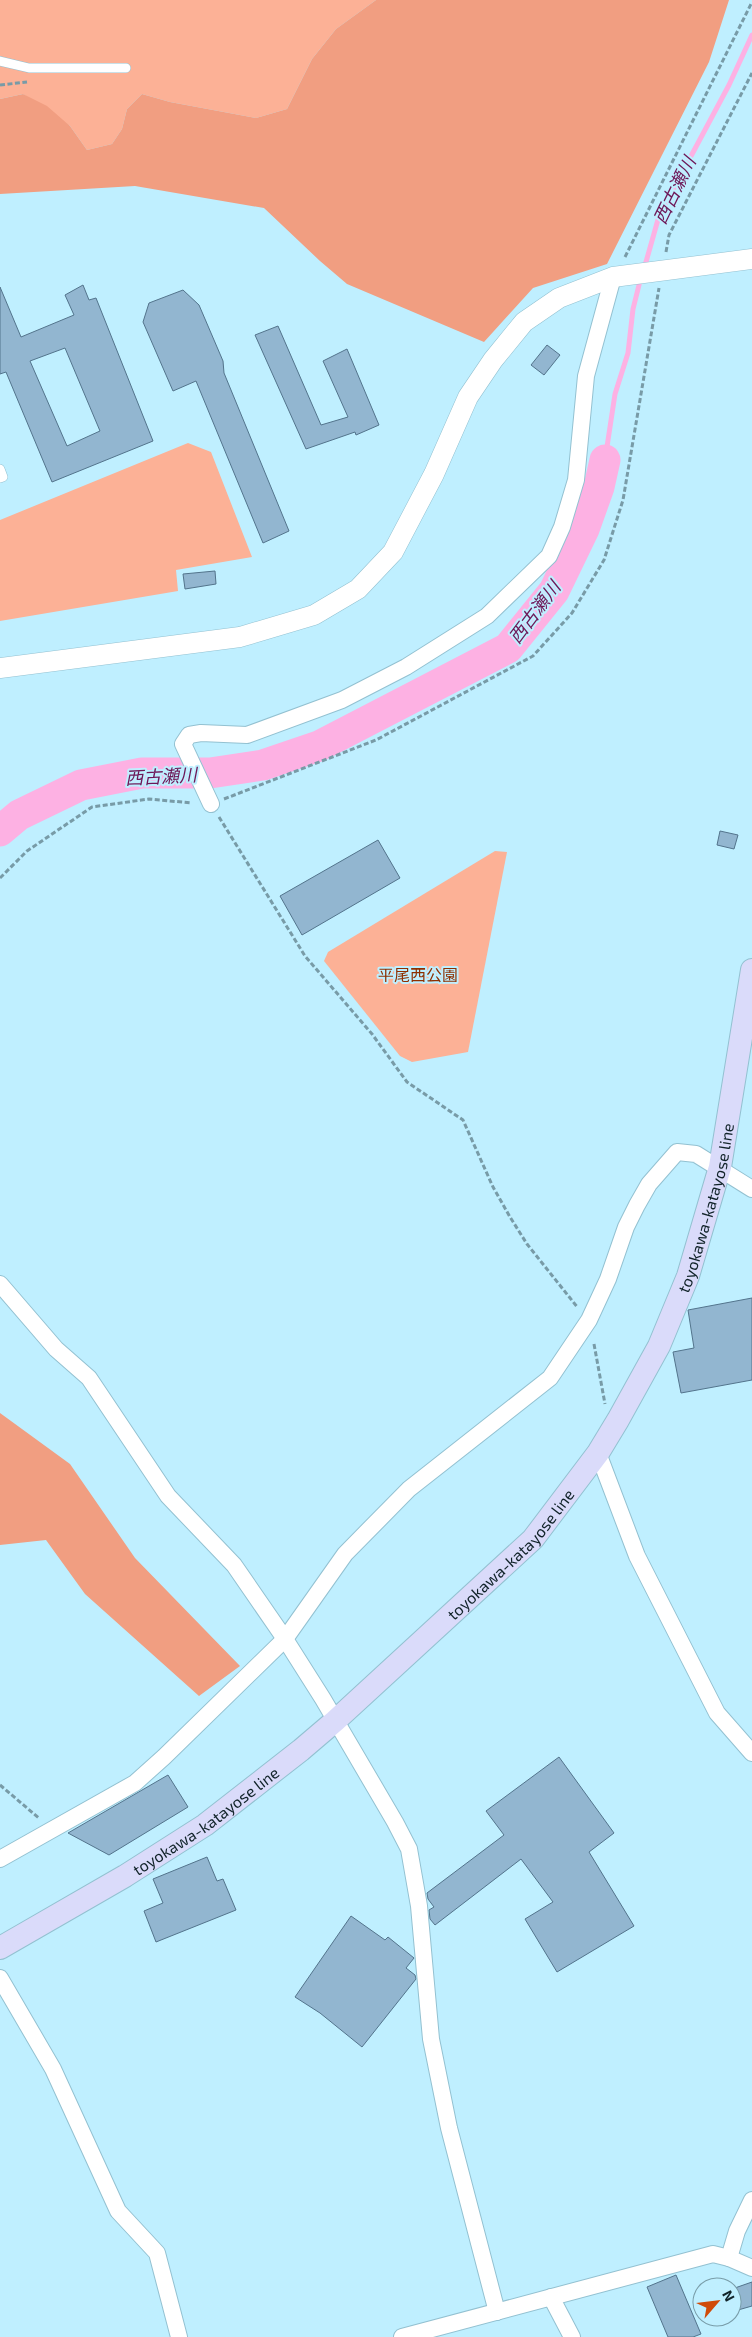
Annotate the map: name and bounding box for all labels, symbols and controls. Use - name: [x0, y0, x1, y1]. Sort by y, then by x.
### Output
- water label: 西古瀬川: [648, 151, 701, 227]
- water label: 西古瀬川: [504, 575, 566, 647]
- water label: 西古瀬川: [124, 763, 200, 789]
- park label: 平尾西公園: [378, 965, 458, 984]
- street label: toyokawa-katayose line: [673, 1122, 737, 1295]
- street label: toyokawa-katayose line: [443, 1485, 577, 1623]
- street label: toyokawa-katayose line: [129, 1762, 282, 1878]
- north arrow: [692, 2277, 742, 2327]
- text: N: [719, 2287, 739, 2304]

